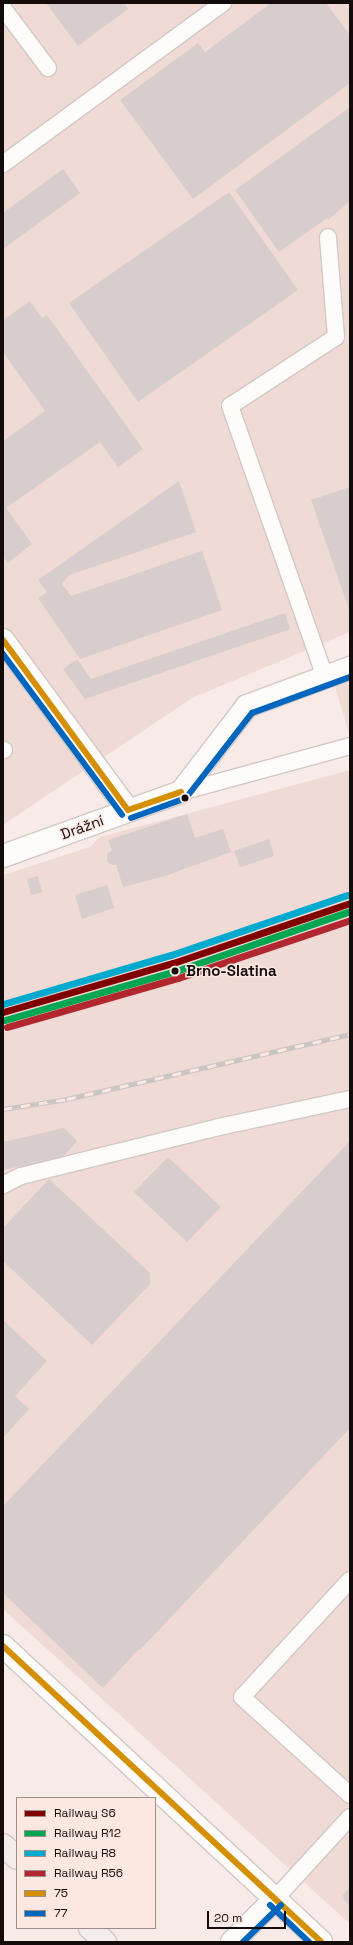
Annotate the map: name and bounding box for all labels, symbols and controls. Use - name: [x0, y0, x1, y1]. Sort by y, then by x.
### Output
- unlabelled marker: [180, 793, 190, 803]
- street label: Drážní: [58, 811, 106, 843]
- place label: Brno-Slatina: [186, 962, 277, 980]
- marker: Brno-Slatina: [168, 964, 182, 978]
- legend: [16, 1797, 156, 1929]
- text: Railway S6: [54, 1805, 116, 1821]
- text: Railway R12: [54, 1825, 121, 1841]
- text: Railway R8: [54, 1845, 116, 1861]
- text: Railway R56: [54, 1865, 123, 1881]
- text: 75: [54, 1885, 68, 1901]
- scale bar: [209, 1903, 288, 1929]
- text: 77: [54, 1905, 68, 1921]
- text: 20 m: [214, 1910, 242, 1926]

